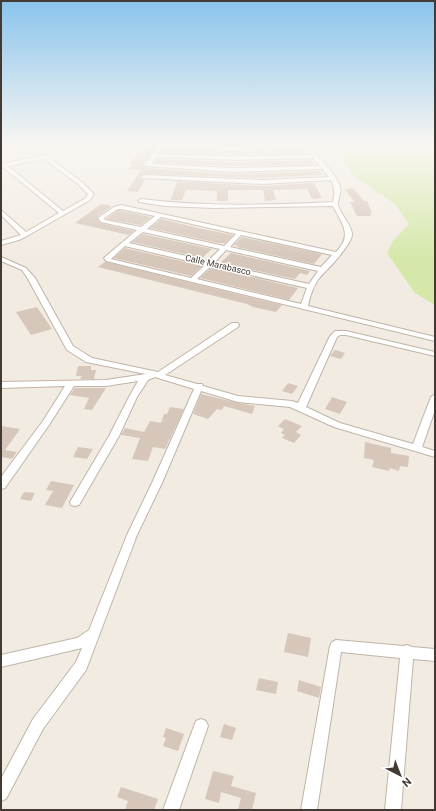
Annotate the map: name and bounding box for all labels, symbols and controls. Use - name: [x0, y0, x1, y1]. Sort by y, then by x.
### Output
- street label: Calle Marabasco: [184, 253, 252, 277]
- north arrow: [380, 755, 420, 795]
- text: N: [399, 775, 414, 790]

